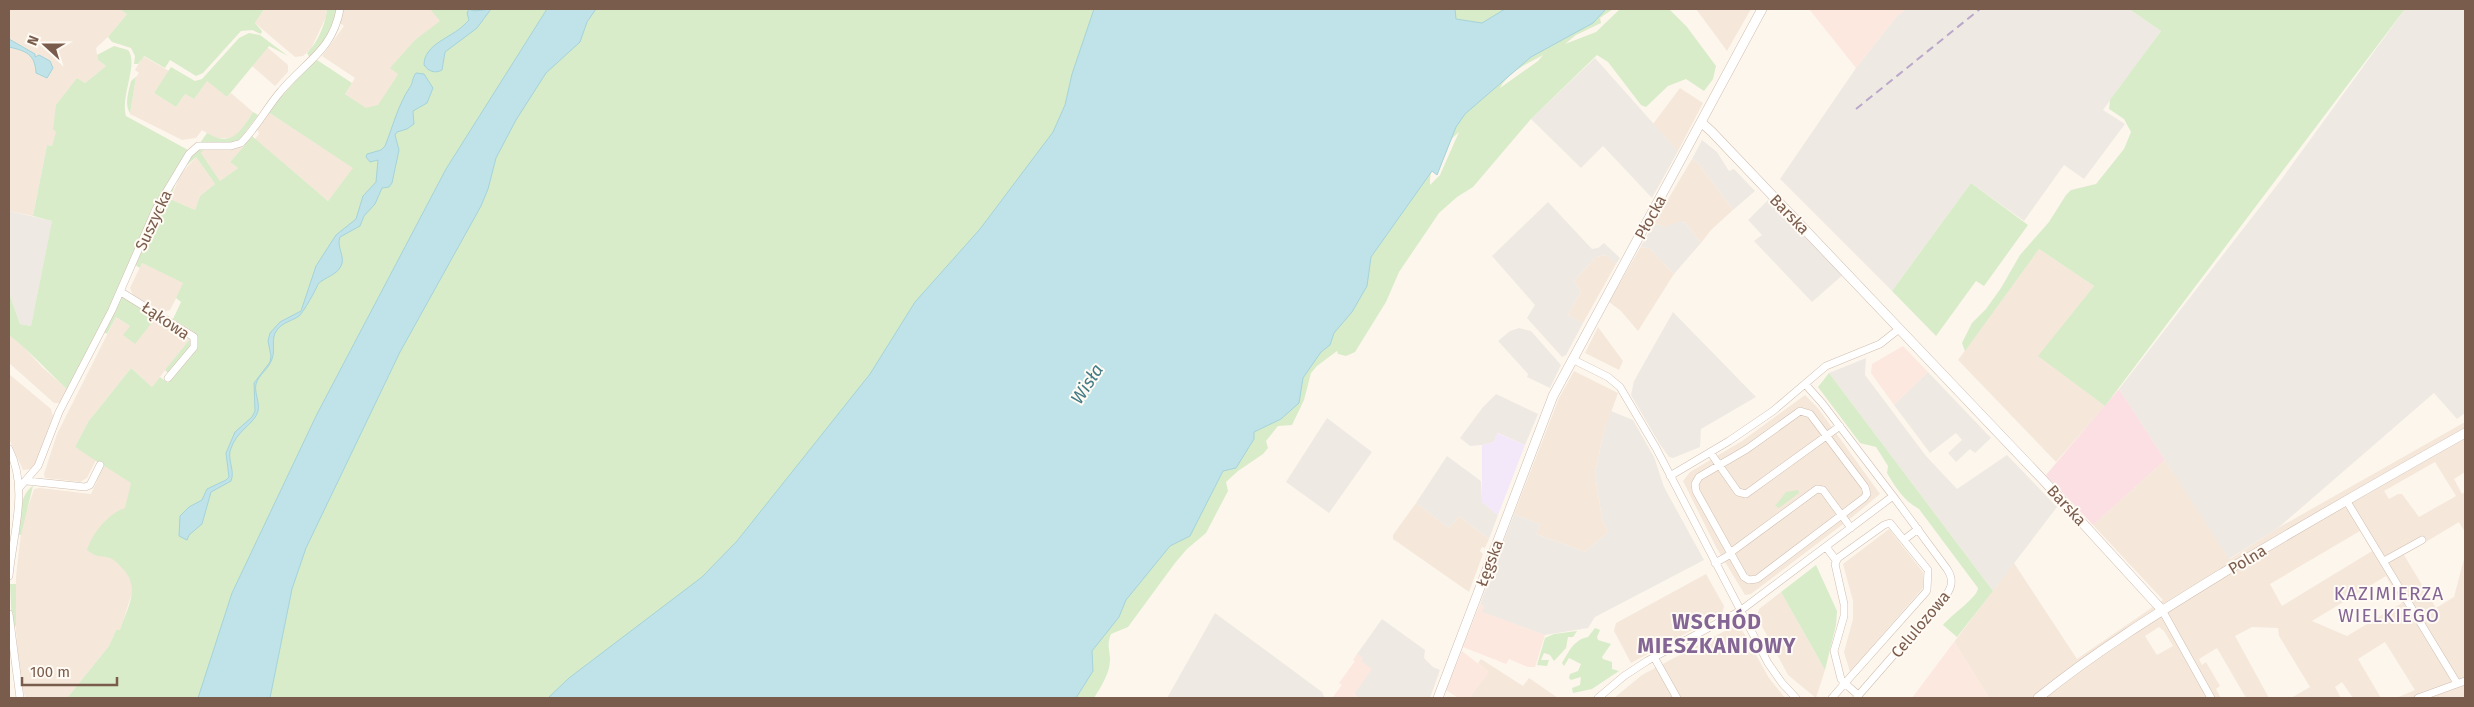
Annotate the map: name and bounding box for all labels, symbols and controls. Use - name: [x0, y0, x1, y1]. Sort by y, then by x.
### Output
- north arrow: [20, 20, 70, 70]
- text: N: [24, 33, 43, 48]
- street label: Suszycka: [131, 187, 176, 254]
- street label: Barska: [1766, 190, 1813, 238]
- street label: Płocka: [1631, 192, 1670, 243]
- street label: Łąkowa: [137, 297, 193, 344]
- water label: Wisła: [1066, 360, 1108, 408]
- street label: Barska: [2043, 481, 2090, 530]
- street label: Łęgska: [1472, 537, 1507, 589]
- street label: Polna: [2225, 541, 2270, 578]
- district label: KAZIMIERZA WIELKIEGO: [2334, 582, 2444, 627]
- street label: Celulozowa: [1887, 587, 1954, 662]
- district label: WSCHÓD MIESZKANIOWY: [1637, 608, 1797, 659]
- scale bar: [22, 654, 118, 686]
- text: 100 m: [30, 663, 70, 681]

